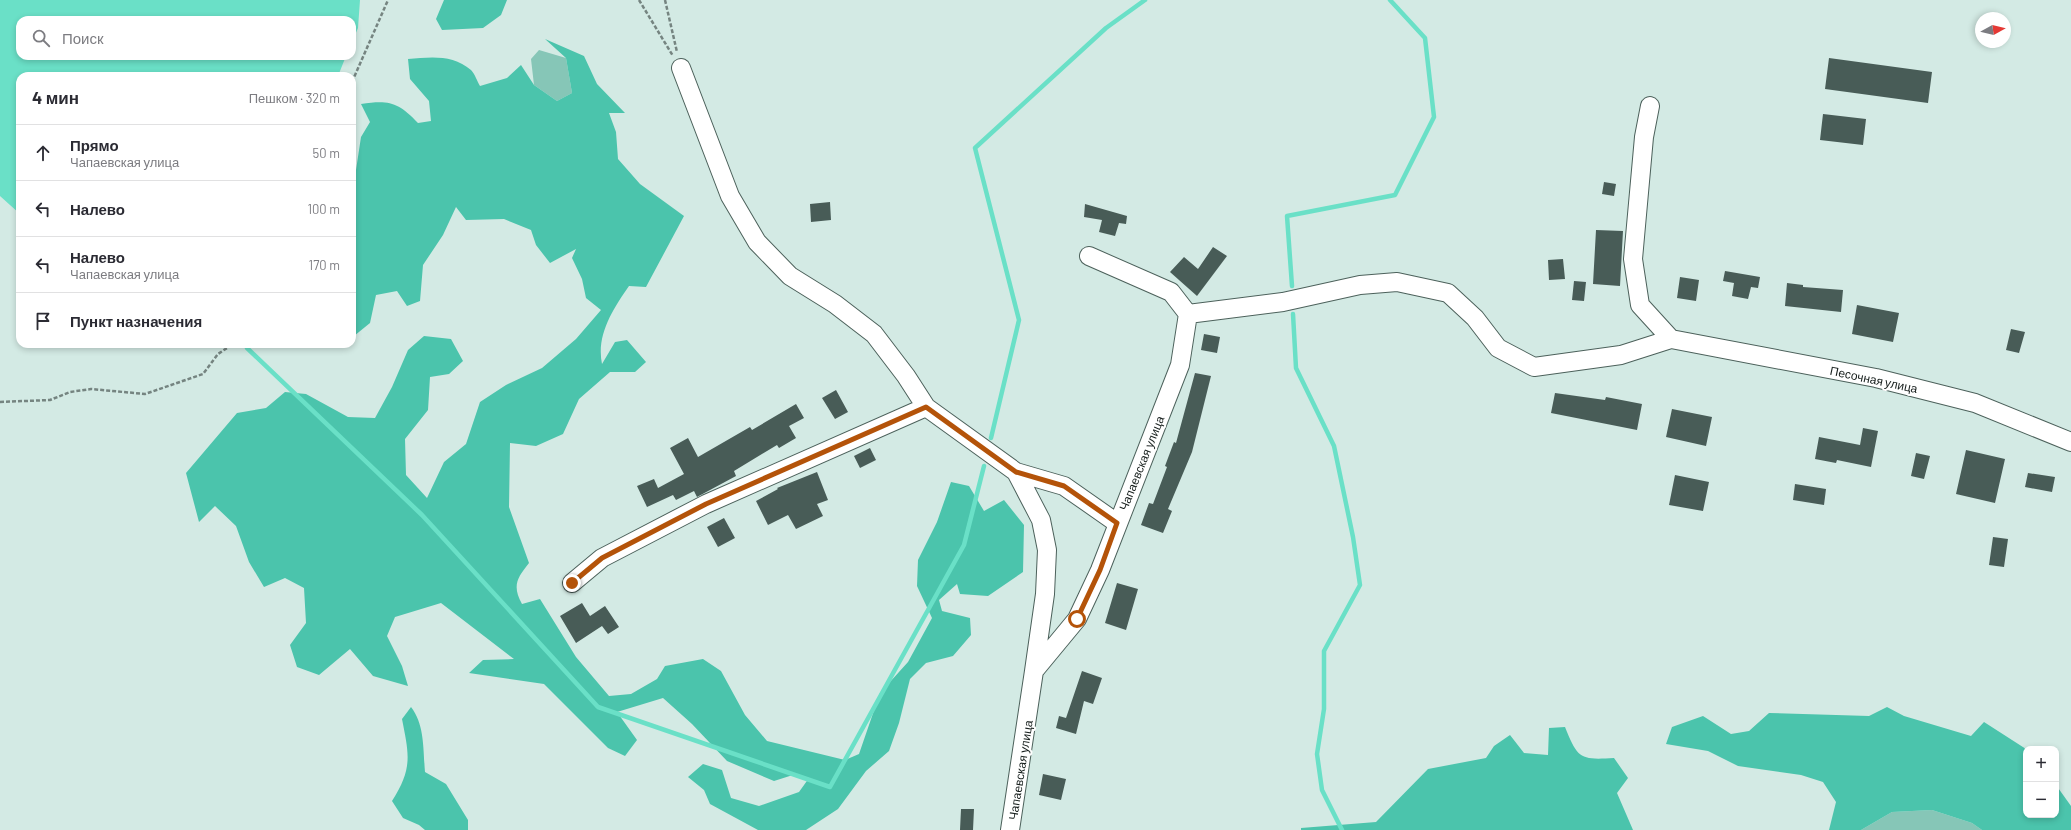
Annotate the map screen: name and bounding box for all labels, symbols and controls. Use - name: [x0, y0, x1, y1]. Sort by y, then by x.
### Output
- north arrow: [1975, 12, 2011, 48]
- search box: [16, 16, 356, 60]
- icon: search: [30, 27, 52, 49]
- text: Поиск: [62, 29, 104, 47]
- text: 4 мин: [32, 87, 79, 107]
- text: Пешком · 320 m: [249, 90, 340, 106]
- text: Прямо: [70, 136, 119, 154]
- icon: ahead: [32, 142, 54, 164]
- text: 50 m: [313, 145, 340, 161]
- text: Чапаевская улица: [70, 154, 179, 170]
- icon: left: [32, 198, 54, 220]
- text: Налево: [70, 200, 125, 218]
- text: 100 m: [307, 201, 340, 217]
- text: Налево: [70, 248, 125, 266]
- icon: left: [32, 254, 54, 276]
- text: 170 m: [309, 257, 340, 273]
- text: Чапаевская улица: [70, 266, 179, 282]
- icon: arrive: [32, 310, 54, 332]
- text: Пункт назначения: [70, 312, 202, 330]
- street label: Песочная улица: [1829, 363, 1919, 396]
- street label: Чапаевская улица: [1116, 413, 1167, 513]
- route end: [563, 574, 581, 592]
- route start: [1068, 610, 1086, 628]
- street label: Чапаевская улица: [1005, 719, 1036, 821]
- map controls: [2023, 746, 2059, 818]
- button: +: [2023, 746, 2059, 782]
- button: −: [2023, 782, 2059, 818]

